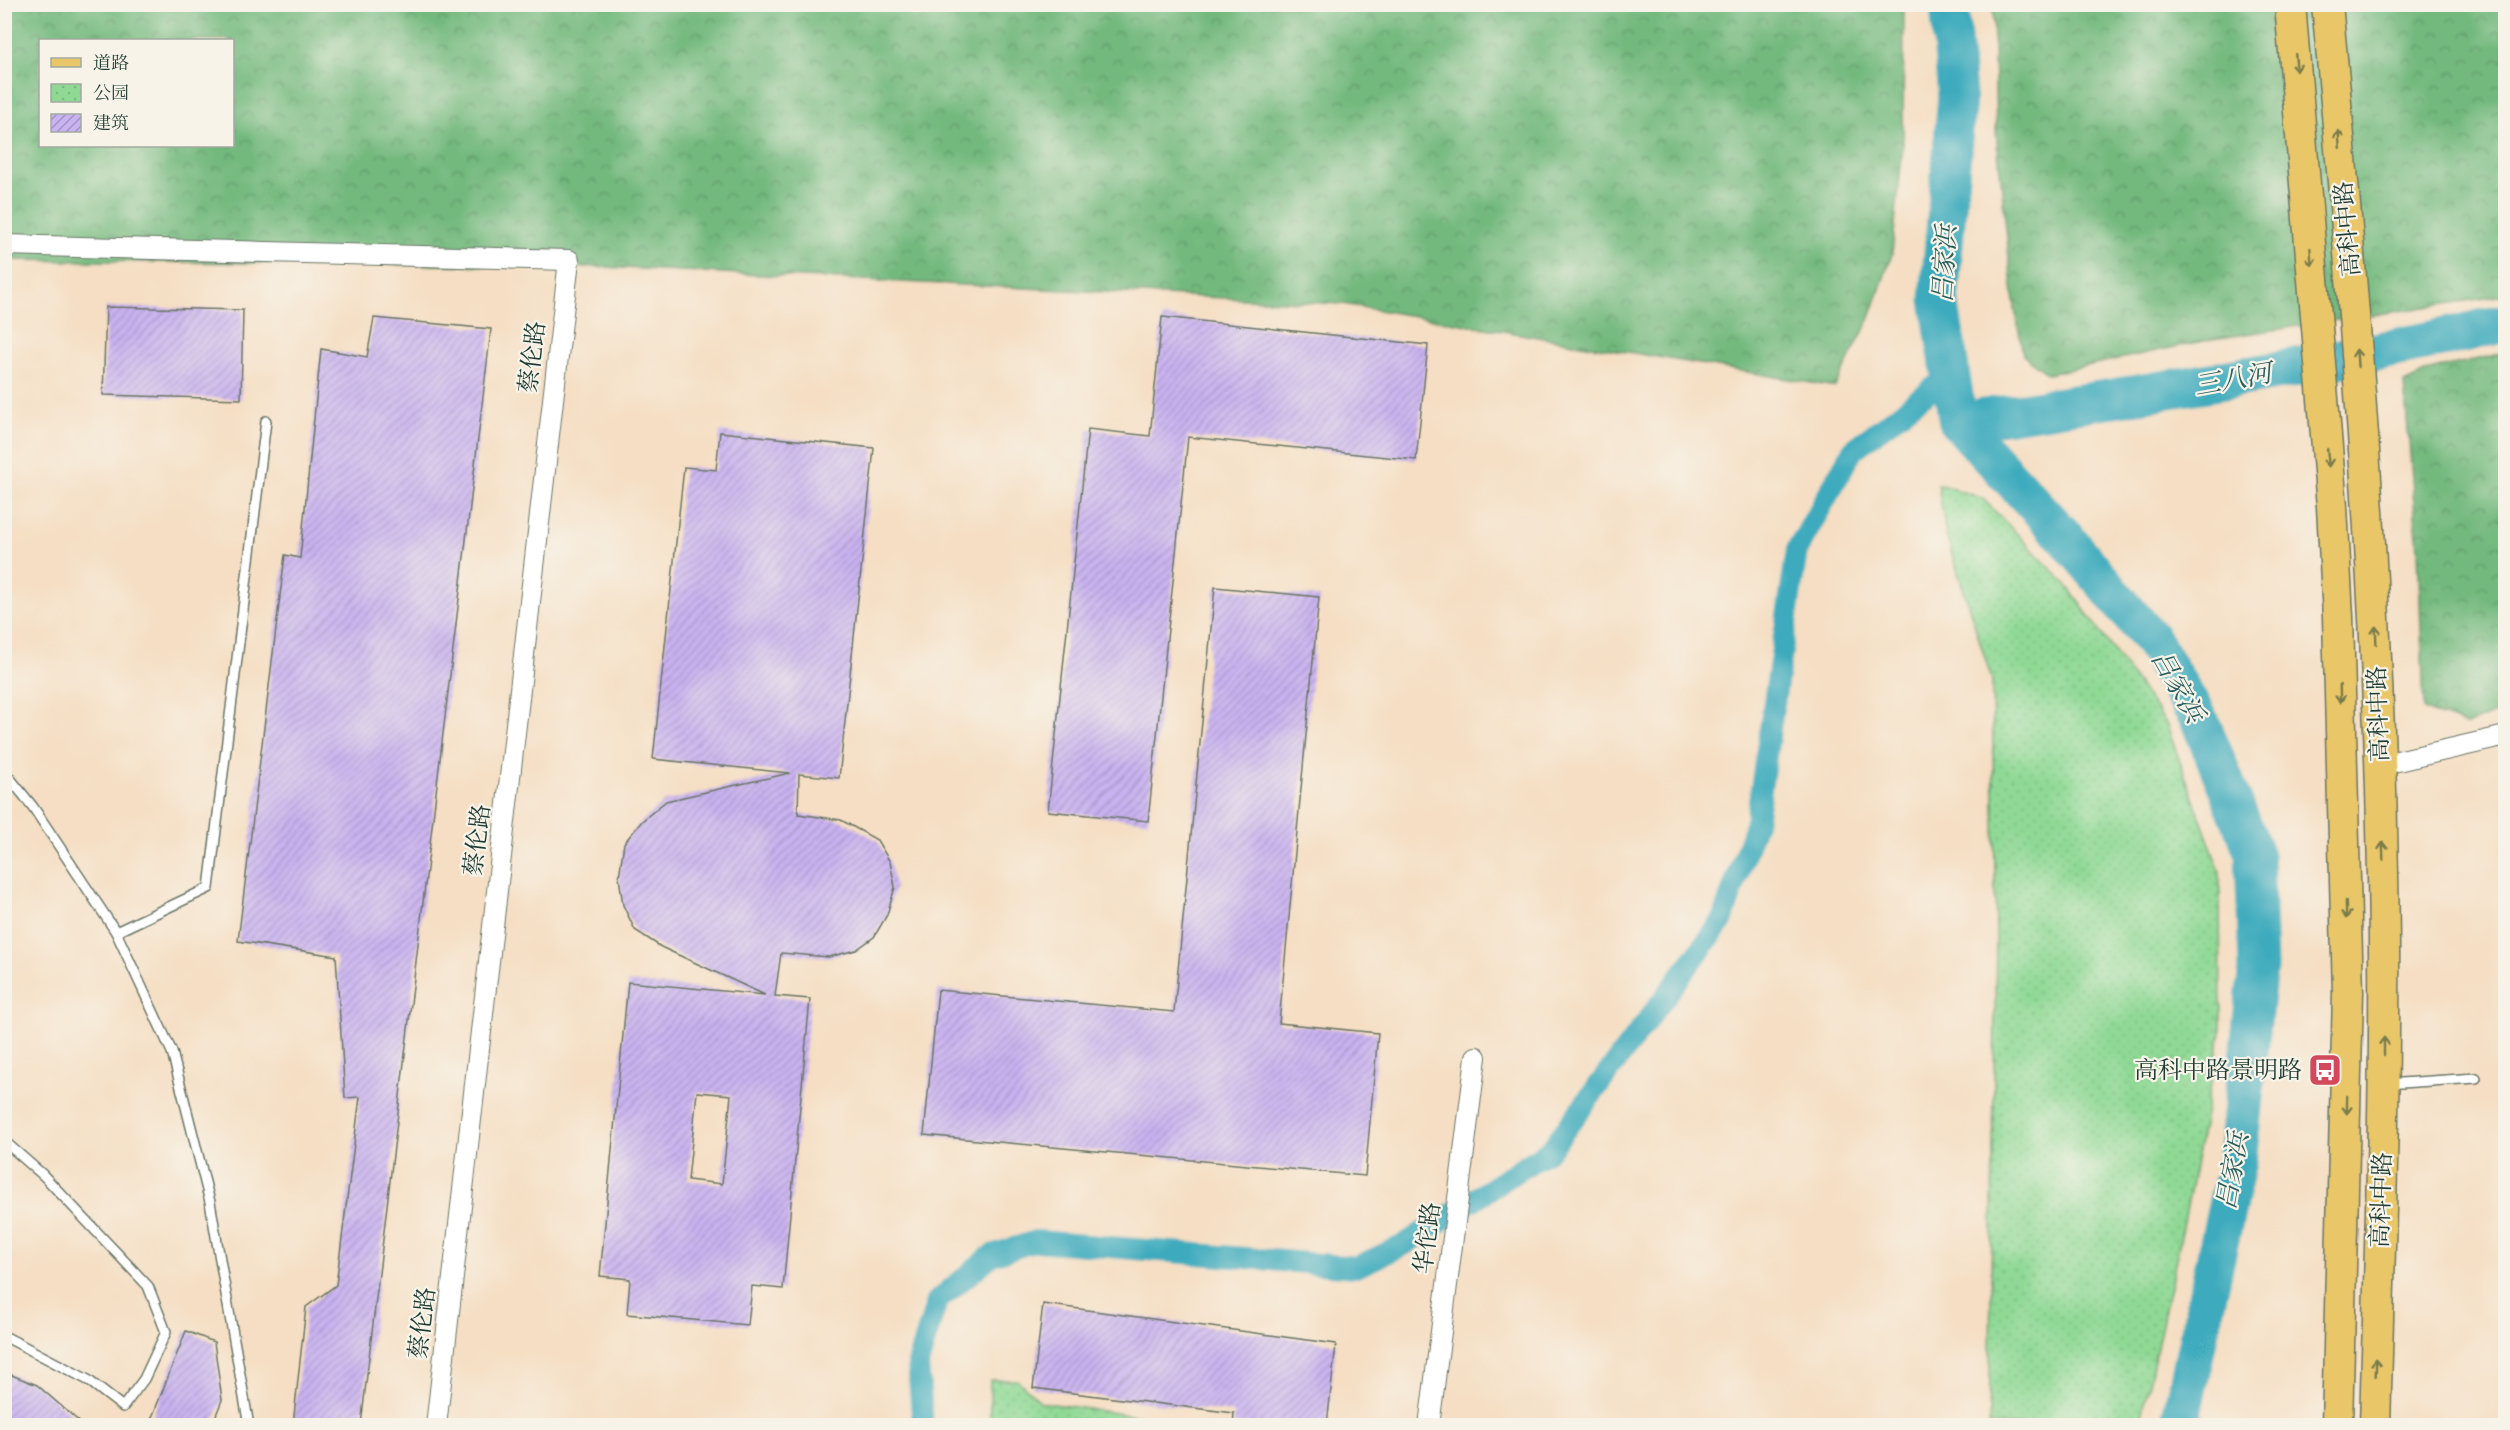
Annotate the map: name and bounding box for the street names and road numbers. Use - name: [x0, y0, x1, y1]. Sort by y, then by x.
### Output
- street label: 高科中路: [2328, 180, 2366, 278]
- street label: 蔡伦路: [513, 319, 551, 395]
- street label: 高科中路: [2361, 666, 2395, 762]
- street label: 蔡伦路: [458, 802, 496, 878]
- street label: 高科中路: [2364, 1152, 2398, 1248]
- street label: 华佗路: [1408, 1200, 1446, 1276]
- street label: 蔡伦路: [403, 1285, 441, 1361]

